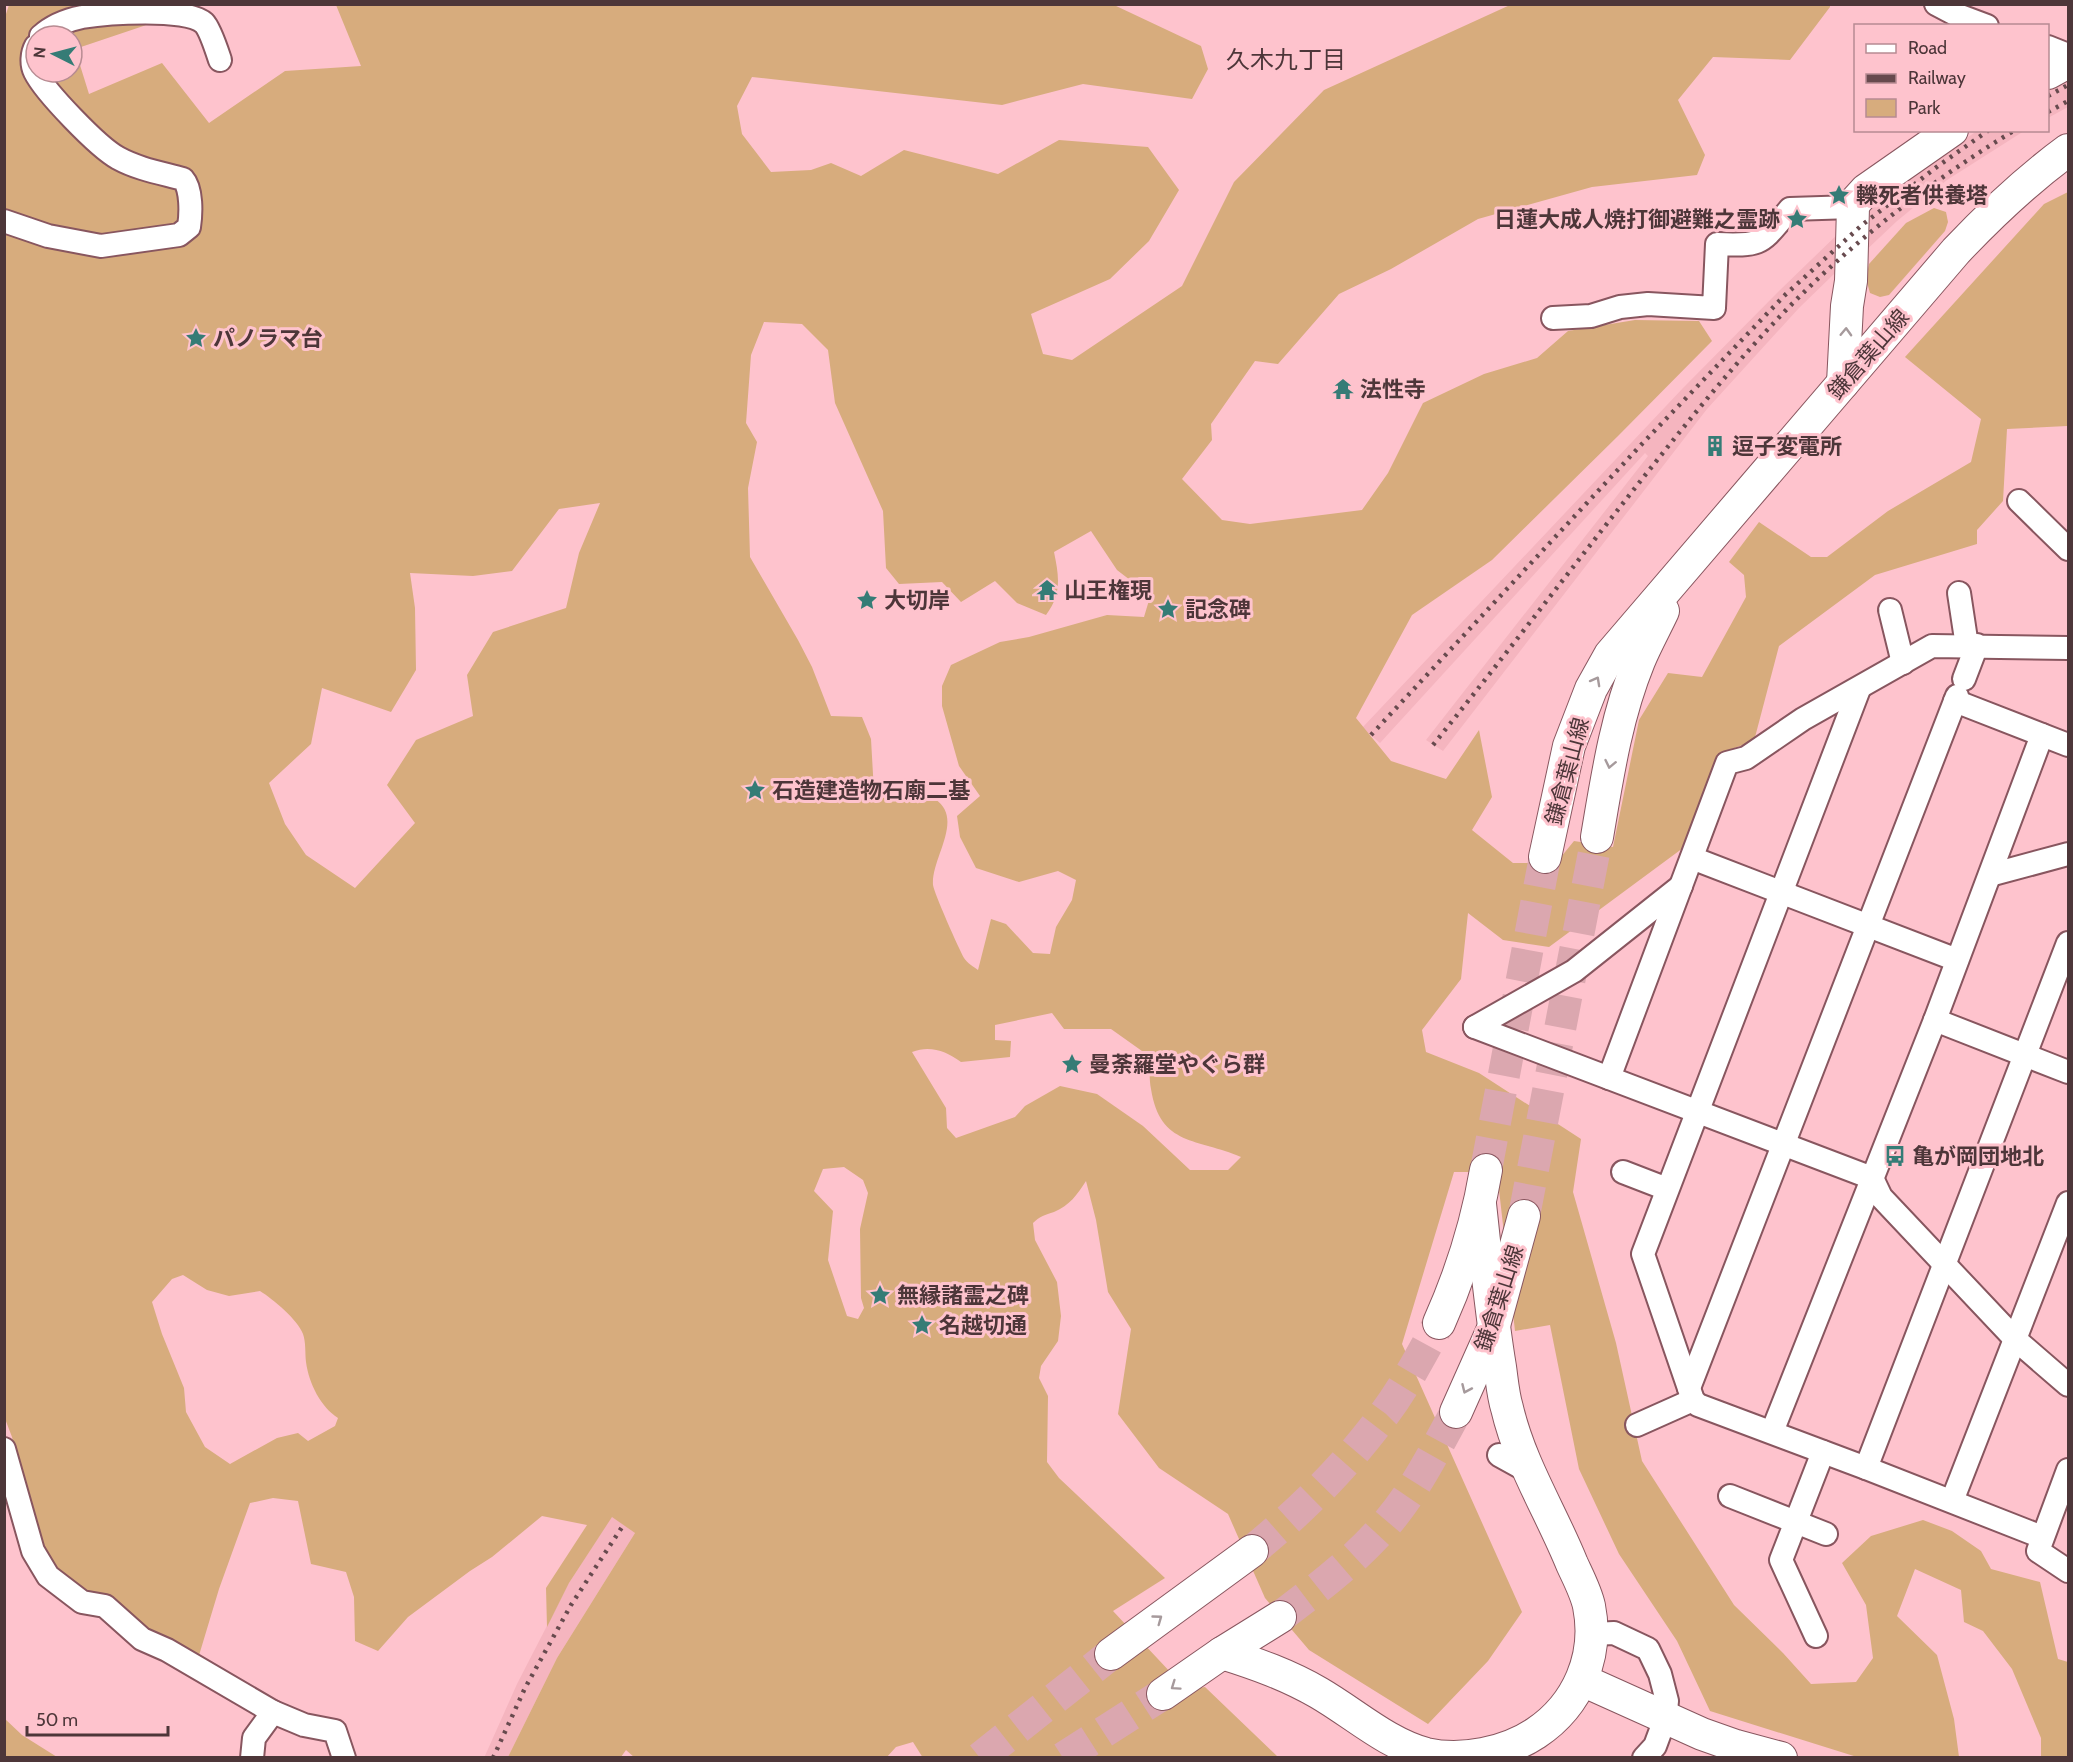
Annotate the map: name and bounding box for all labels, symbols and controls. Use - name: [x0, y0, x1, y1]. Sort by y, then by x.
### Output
- north arrow: [24, 24, 84, 84]
- legend: [1854, 24, 2049, 132]
- text: Road: [1908, 37, 1947, 59]
- district label: 久木九丁目: [1226, 45, 1346, 74]
- text: N: [30, 46, 50, 59]
- text: Railway: [1908, 67, 1966, 89]
- text: Park: [1908, 97, 1941, 119]
- place label: 轢死者供養塔: [1856, 182, 1988, 209]
- place icon: 轢死者供養塔: [1827, 183, 1851, 207]
- place label: 日蓮大成人焼打御避難之霊跡: [1494, 206, 1780, 233]
- place icon: 日蓮大成人焼打御避難之霊跡: [1785, 207, 1809, 231]
- street label: 鎌倉葉山線: [1822, 304, 1915, 405]
- place label: パノラマ台: [213, 325, 323, 352]
- place icon: パノラマ台: [184, 326, 208, 350]
- one-way arrow: [1840, 327, 1852, 336]
- place label: 法性寺: [1360, 376, 1426, 403]
- temple icon: 法性寺: [1331, 377, 1355, 401]
- place label: 逗子変電所: [1732, 433, 1842, 460]
- building icon: 逗子変電所: [1703, 434, 1727, 458]
- place label: 山王権現: [1064, 577, 1152, 604]
- temple icon: 山王権現: [1035, 578, 1059, 602]
- place label: 大切岸: [884, 587, 950, 614]
- place icon: 大切岸: [855, 588, 879, 612]
- place label: 記念碑: [1185, 596, 1251, 623]
- place icon: 記念碑: [1156, 597, 1180, 621]
- one-way arrow: [1589, 676, 1600, 687]
- street label: 鎌倉葉山線: [1540, 715, 1595, 828]
- one-way arrow: [1605, 759, 1618, 769]
- place label: 石造建造物石廟二基: [772, 777, 970, 804]
- place icon: 石造建造物石廟二基: [743, 778, 767, 802]
- place label: 曼荼羅堂やぐら群: [1089, 1051, 1265, 1078]
- place icon: 曼荼羅堂やぐら群: [1060, 1052, 1084, 1076]
- place label: 亀が岡団地北: [1912, 1143, 2044, 1170]
- bus stop icon: 亀が岡団地北: [1883, 1144, 1907, 1168]
- street label: 鎌倉葉山線: [1470, 1242, 1529, 1355]
- place label: 無縁諸霊之碑: [897, 1282, 1029, 1309]
- place icon: 無縁諸霊之碑: [868, 1283, 892, 1307]
- place label: 名越切通: [939, 1312, 1027, 1339]
- place icon: 名越切通: [910, 1313, 934, 1337]
- one-way arrow: [1461, 1383, 1473, 1394]
- one-way arrow: [1151, 1615, 1162, 1626]
- one-way arrow: [1171, 1679, 1182, 1690]
- scale bar: [27, 1699, 168, 1737]
- text: 50 m: [36, 1709, 78, 1731]

